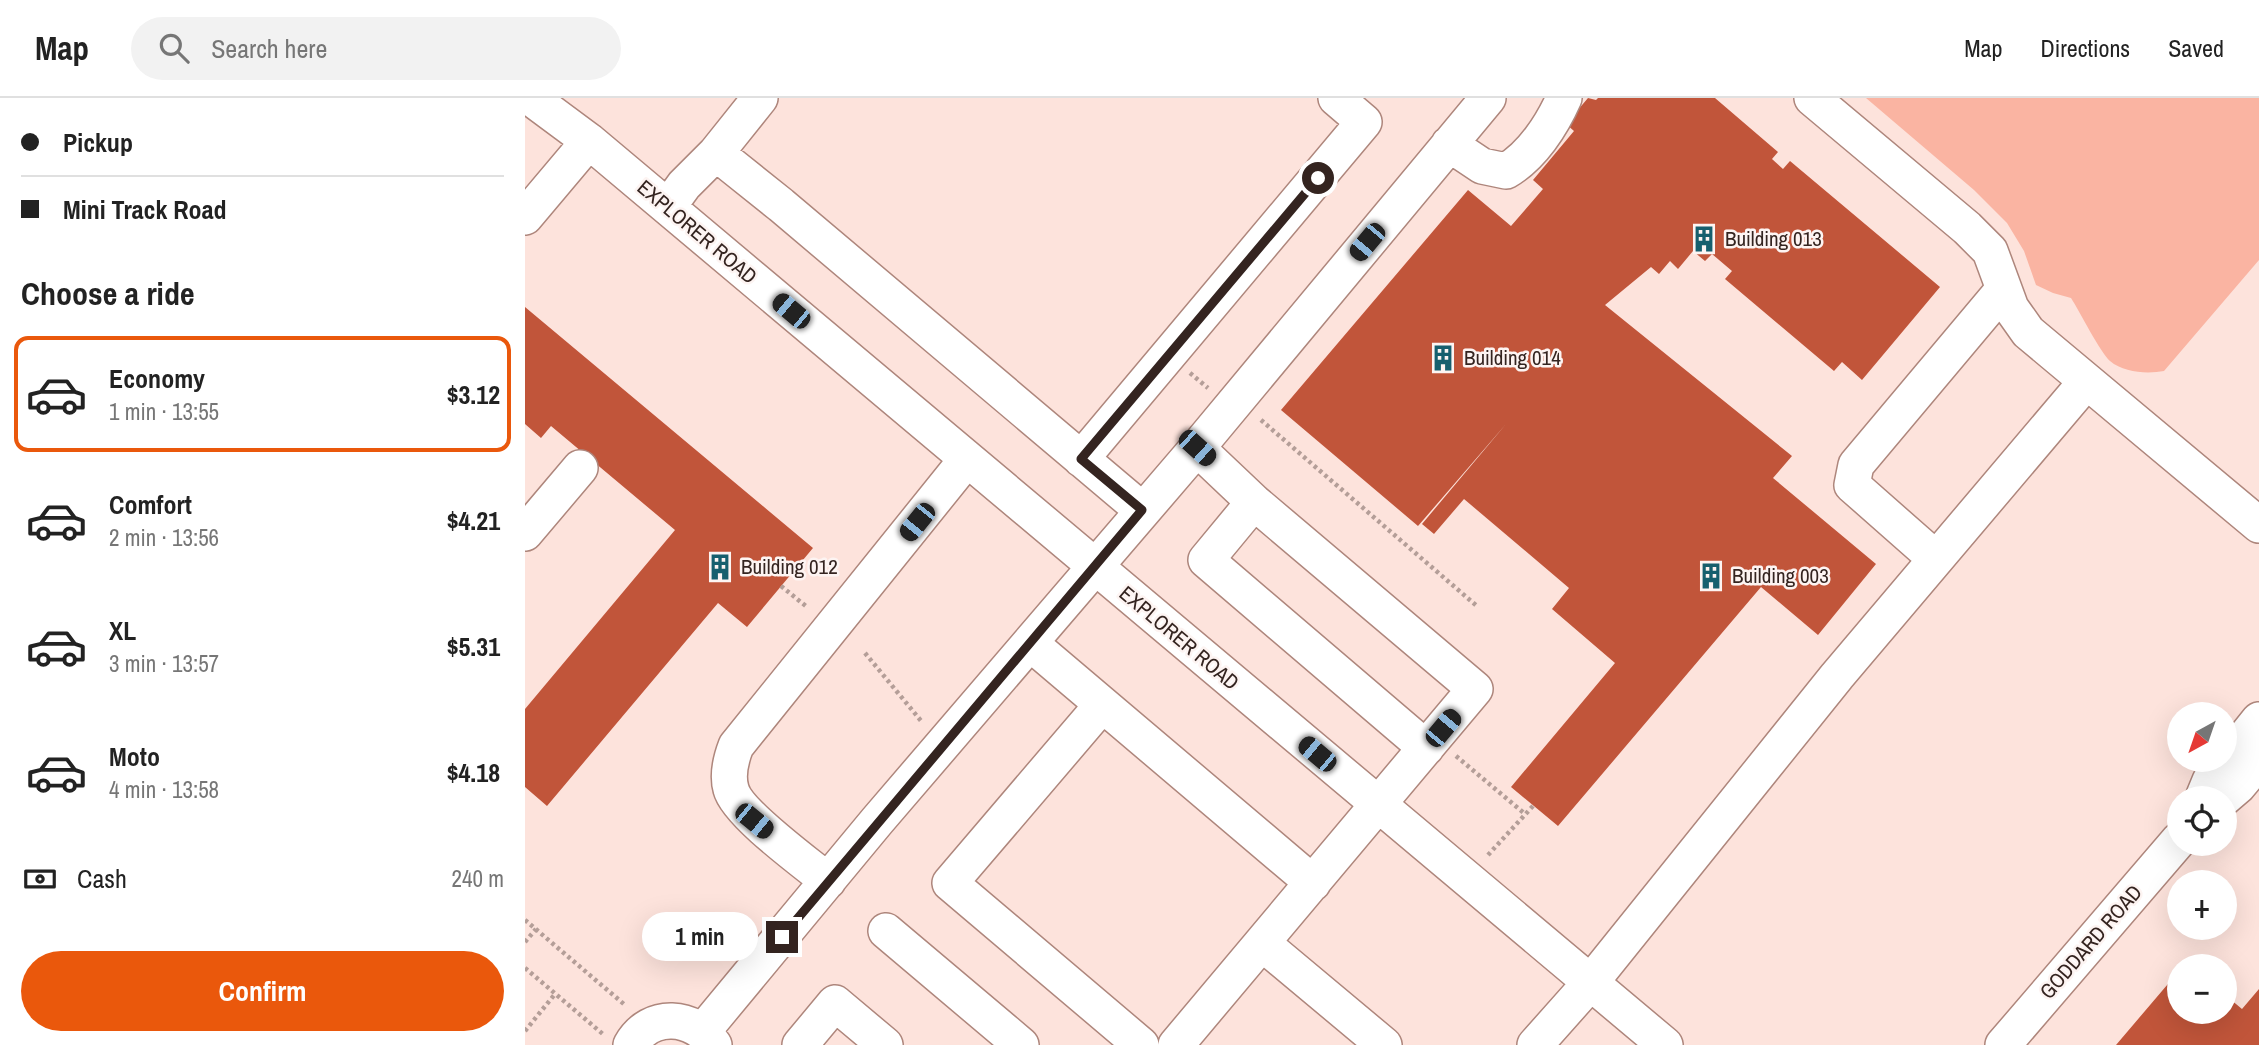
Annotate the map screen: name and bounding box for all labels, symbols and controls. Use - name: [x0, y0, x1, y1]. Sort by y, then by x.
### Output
- search box: [131, 17, 621, 80]
- text: Map: [35, 26, 89, 70]
- icon: search: [155, 29, 193, 67]
- text: Search here: [211, 31, 327, 66]
- text: Map: [1964, 32, 2002, 64]
- text: Directions: [2040, 32, 2130, 64]
- text: Saved: [2168, 32, 2224, 64]
- text: Pickup: [63, 125, 133, 160]
- route start: [1302, 162, 1334, 194]
- street label: EXPLORER ROAD: [631, 173, 763, 290]
- text: Mini Track Road: [63, 192, 227, 227]
- car: [1346, 219, 1389, 265]
- building icon: Building 013: [1689, 224, 1719, 254]
- place label: Building 013: [1725, 224, 1822, 253]
- text: Choose a ride: [21, 272, 195, 315]
- car: [769, 289, 814, 333]
- building icon: Building 014: [1428, 343, 1458, 373]
- place label: Building 014: [1464, 343, 1561, 372]
- text: Economy: [109, 361, 205, 396]
- icon: car: [25, 363, 88, 426]
- text: $3.12: [447, 377, 500, 412]
- text: 1 min · 13:55: [109, 396, 219, 427]
- car: [1175, 426, 1220, 470]
- text: Comfort: [109, 487, 192, 522]
- icon: car: [25, 489, 88, 552]
- car: [896, 499, 939, 545]
- text: $4.21: [447, 503, 500, 538]
- text: 2 min · 13:56: [109, 522, 219, 553]
- building icon: Building 012: [705, 552, 735, 582]
- place label: Building 012: [741, 552, 838, 581]
- building icon: Building 003: [1696, 561, 1726, 591]
- place label: Building 003: [1732, 561, 1829, 590]
- street label: EXPLORER ROAD: [1113, 579, 1245, 696]
- text: XL: [109, 613, 136, 648]
- icon: car: [25, 615, 88, 678]
- text: $5.31: [447, 629, 500, 664]
- text: 3 min · 13:57: [109, 648, 219, 679]
- north arrow: [2167, 702, 2237, 772]
- map controls: [2167, 702, 2237, 1024]
- car: [1422, 705, 1465, 751]
- car: [1295, 732, 1340, 776]
- text: Moto: [109, 739, 160, 774]
- icon: car: [25, 741, 88, 804]
- text: $4.18: [447, 755, 500, 790]
- text: 4 min · 13:58: [109, 774, 219, 805]
- button: locate: [2167, 786, 2237, 856]
- car: [732, 800, 777, 842]
- icon: cash: [21, 860, 59, 898]
- text: Cash: [77, 861, 127, 896]
- text: 240 m: [452, 863, 504, 894]
- button: +: [2167, 870, 2237, 940]
- street label: GODDARD ROAD: [2033, 878, 2148, 1005]
- callout: 1 min: [642, 912, 757, 962]
- text: 1 min: [675, 921, 725, 952]
- route end: [766, 921, 798, 953]
- button: Confirm: [21, 951, 504, 1031]
- button: −: [2167, 954, 2237, 1024]

